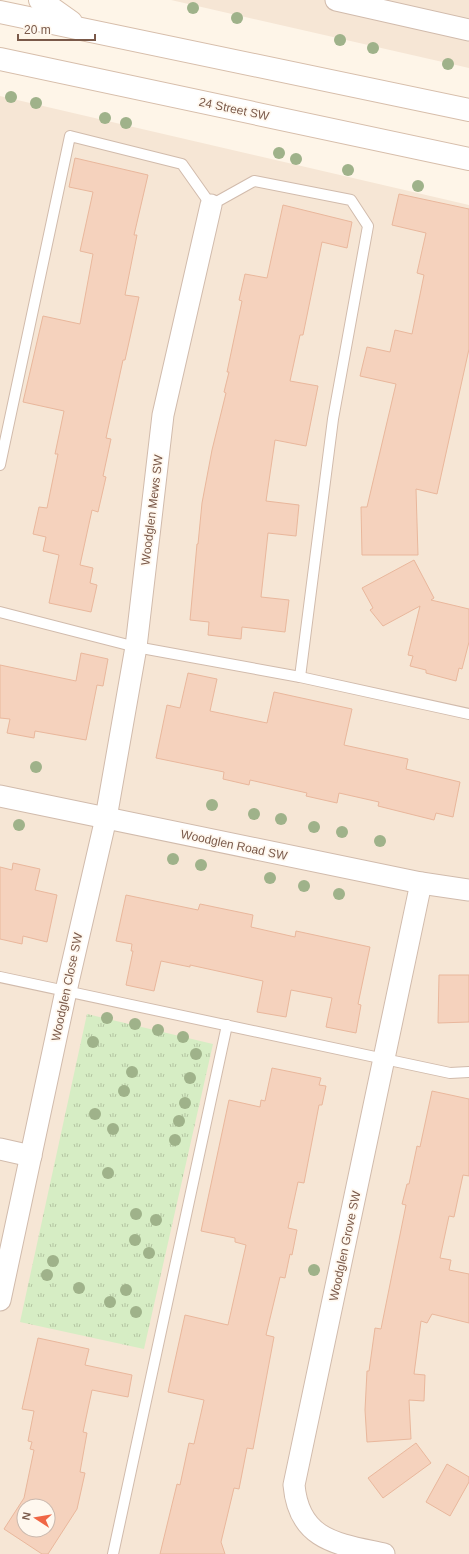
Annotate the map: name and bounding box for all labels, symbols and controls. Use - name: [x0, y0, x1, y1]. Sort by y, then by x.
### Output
- scale bar: [18, 16, 95, 42]
- text: 20 m: [24, 23, 51, 37]
- street label: 24 Street SW: [198, 95, 271, 123]
- street label: Woodglen Mews SW: [138, 453, 166, 566]
- street label: Woodglen Road SW: [179, 827, 289, 863]
- street label: Woodglen Close SW: [49, 931, 85, 1042]
- street label: Woodglen Grove SW: [326, 1189, 364, 1302]
- north arrow: [16, 1498, 56, 1538]
- text: N: [20, 1511, 33, 1521]

